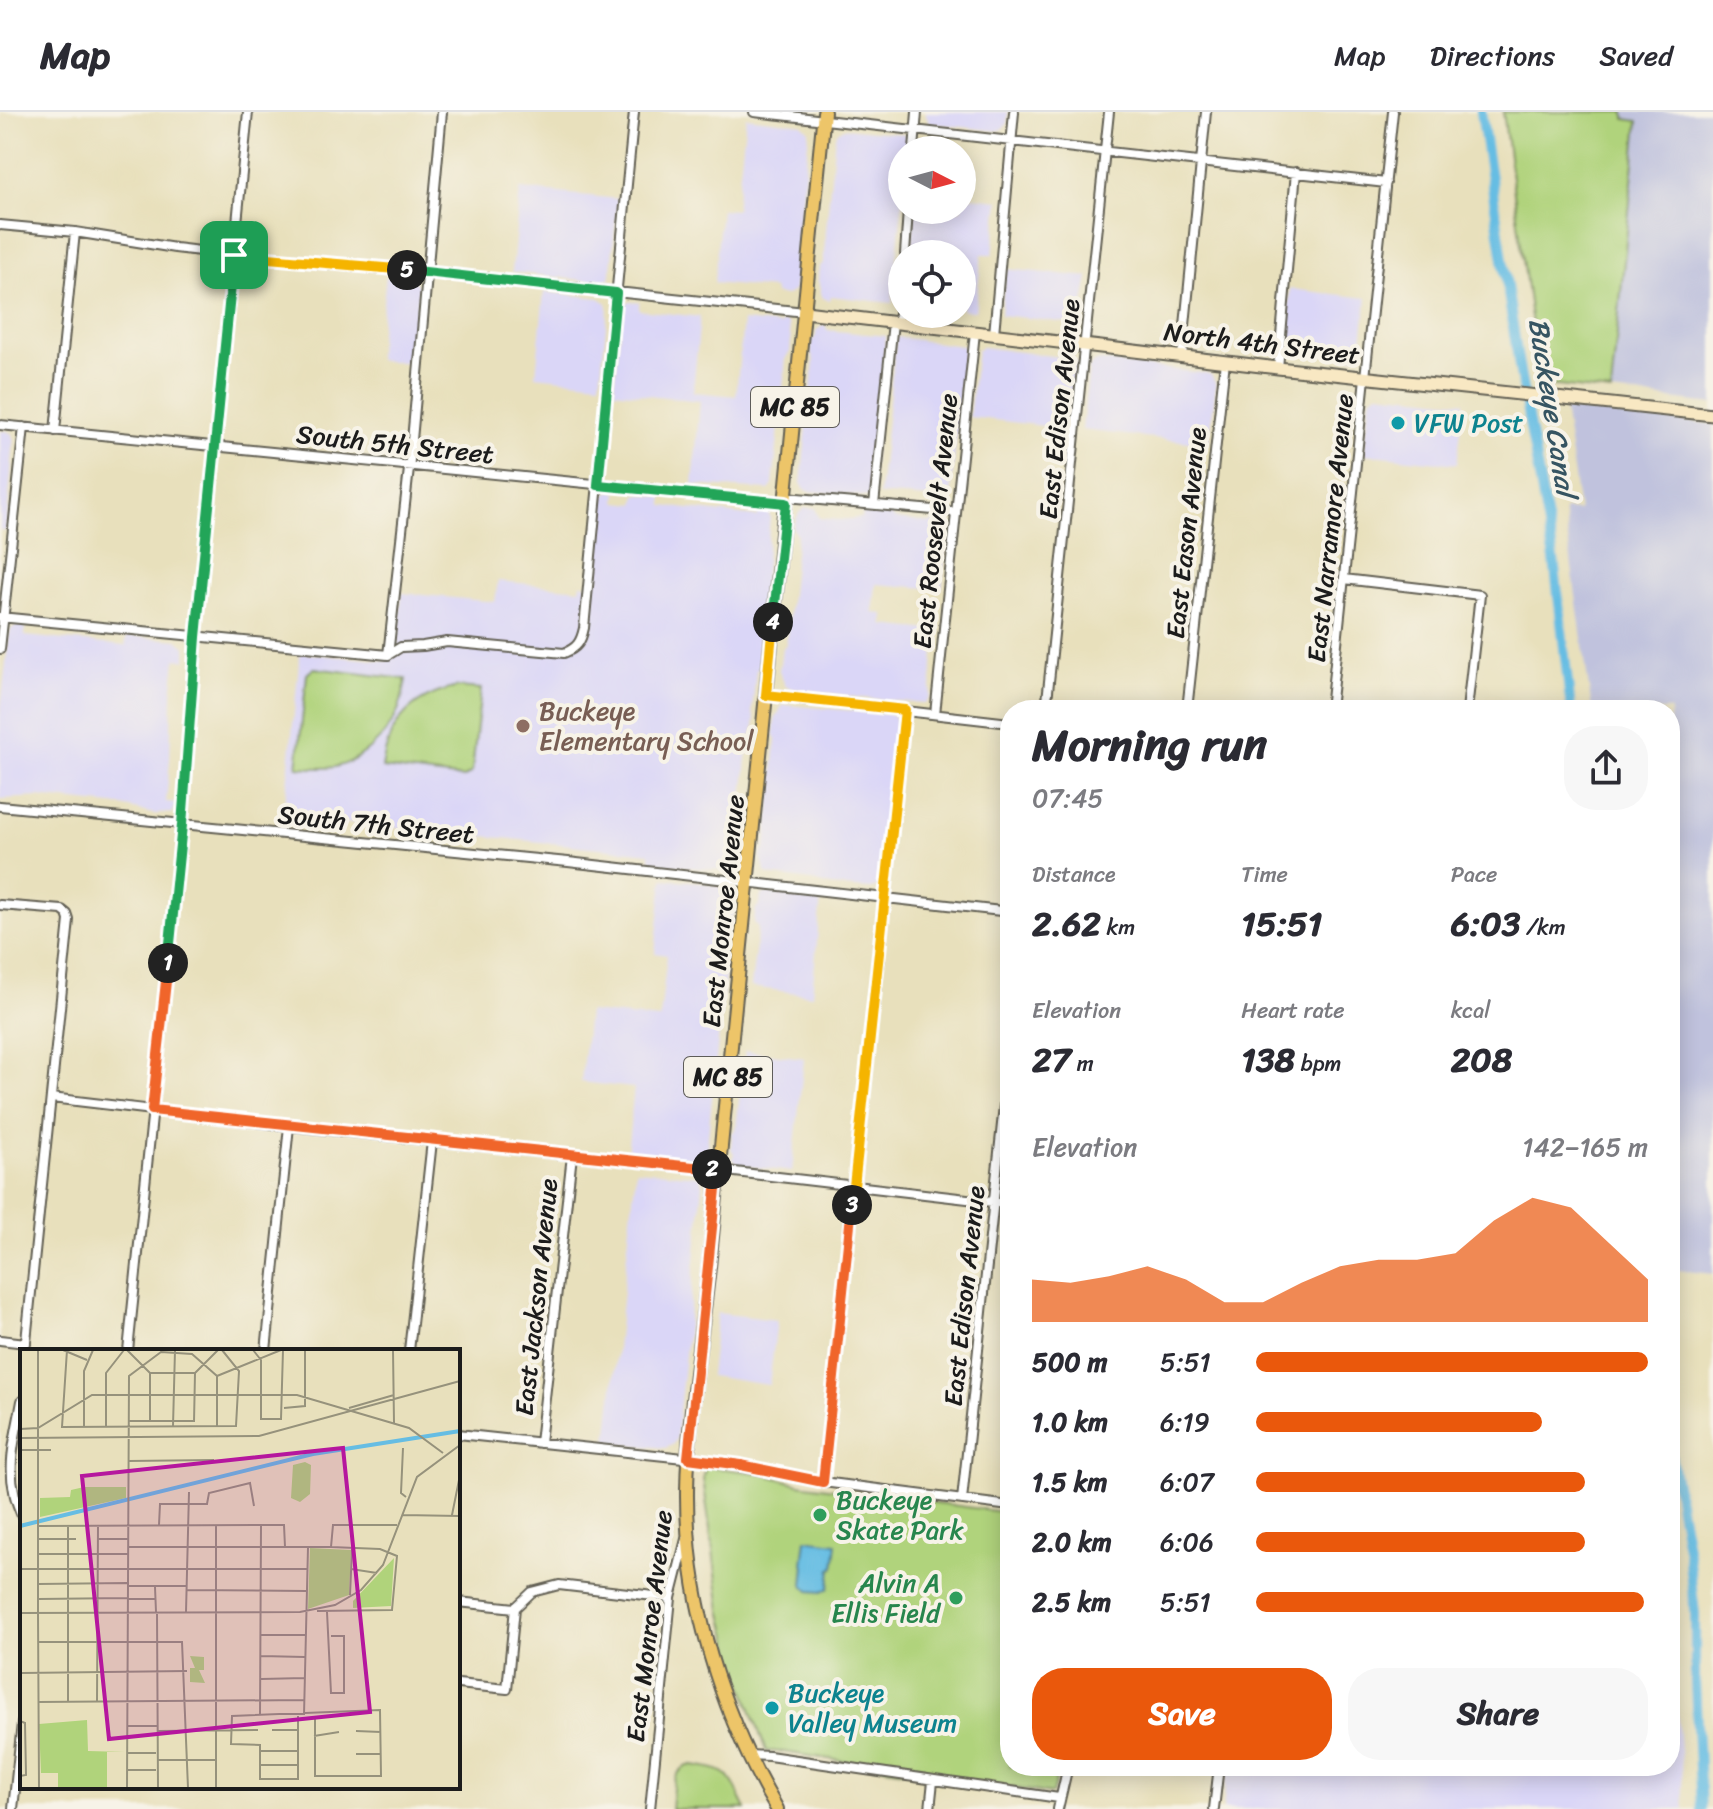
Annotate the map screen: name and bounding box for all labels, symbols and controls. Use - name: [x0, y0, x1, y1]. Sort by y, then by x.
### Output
- text: Map: [40, 22, 110, 89]
- text: Map: [1334, 31, 1386, 80]
- text: Directions: [1430, 31, 1555, 80]
- text: Saved: [1599, 31, 1673, 80]
- north arrow: [888, 136, 976, 224]
- map controls: [888, 136, 976, 328]
- pin: [200, 221, 268, 289]
- icon: arrive: [212, 233, 256, 277]
- button: locate: [888, 240, 976, 328]
- pin: 5: [387, 250, 427, 290]
- text: 5: [400, 250, 414, 289]
- street label: East Edison Avenue: [1025, 296, 1093, 522]
- street label: North 4th Street: [1161, 308, 1363, 378]
- water label: Buckeye Canal: [1514, 315, 1592, 506]
- road number: MC 85: [751, 387, 839, 427]
- street label: East Roosevelt Avenue: [899, 391, 971, 651]
- street label: East Narramore Avenue: [1293, 391, 1367, 665]
- place label: VFW Post: [1414, 400, 1523, 446]
- street label: South 5th Street: [294, 411, 496, 477]
- marker: VFW Post: [1389, 414, 1407, 432]
- street label: East Eason Avenue: [1152, 425, 1220, 641]
- pin: 4: [753, 602, 793, 642]
- text: 4: [766, 602, 780, 641]
- place label: Buckeye Elementary School: [539, 688, 754, 764]
- text: Morning run: [1032, 706, 1267, 784]
- marker: Buckeye Elementary School: [514, 717, 532, 735]
- button: share: [1564, 726, 1648, 810]
- text: 07:45: [1032, 775, 1103, 821]
- street label: South 7th Street: [275, 791, 477, 857]
- street label: East Monroe Avenue: [688, 792, 758, 1030]
- text: Distance: [1032, 855, 1116, 894]
- text: Time: [1241, 855, 1288, 894]
- text: Pace: [1451, 855, 1497, 894]
- text: 2.62: [1032, 894, 1101, 954]
- text: 15:51: [1241, 894, 1322, 954]
- text: 6:03: [1451, 894, 1520, 954]
- text: km: [1101, 908, 1135, 947]
- text: /km: [1520, 908, 1566, 947]
- pin: 1: [148, 943, 188, 983]
- text: 1: [163, 943, 173, 982]
- text: Elevation: [1032, 991, 1121, 1030]
- text: Heart rate: [1241, 991, 1345, 1030]
- text: kcal: [1451, 991, 1491, 1030]
- text: 27: [1032, 1030, 1071, 1090]
- text: 138: [1241, 1030, 1295, 1090]
- text: 208: [1451, 1030, 1512, 1090]
- text: m: [1071, 1044, 1094, 1083]
- text: bpm: [1295, 1044, 1341, 1083]
- road number: MC 85: [684, 1057, 772, 1097]
- text: Elevation: [1032, 1124, 1137, 1170]
- text: 142–165 m: [1522, 1124, 1648, 1170]
- pin: 2: [692, 1149, 732, 1189]
- text: 2: [706, 1149, 718, 1188]
- street label: East Jackson Avenue: [501, 1176, 571, 1418]
- street label: East Edison Avenue: [930, 1183, 998, 1409]
- pin: 3: [832, 1185, 872, 1225]
- text: 3: [846, 1185, 858, 1224]
- text: 500 m: [1032, 1339, 1107, 1385]
- text: 5:51: [1160, 1339, 1211, 1385]
- inset map: [20, 1349, 460, 1789]
- text: 1.0 km: [1032, 1399, 1108, 1445]
- text: 6:19: [1160, 1399, 1210, 1445]
- text: 1.5 km: [1032, 1459, 1107, 1505]
- text: 6:07: [1160, 1459, 1214, 1505]
- place label: Buckeye Skate Park: [836, 1477, 964, 1553]
- marker: Buckeye Skate Park: [811, 1506, 829, 1524]
- street label: East Monroe Avenue: [612, 1507, 686, 1745]
- text: 2.0 km: [1032, 1519, 1112, 1565]
- text: 6:06: [1160, 1519, 1214, 1565]
- place label: Alvin A Ellis Field: [831, 1560, 942, 1636]
- text: 2.5 km: [1032, 1579, 1111, 1625]
- text: 5:51: [1160, 1579, 1211, 1625]
- marker: Alvin A Ellis Field: [947, 1589, 965, 1607]
- button: Save: [1032, 1668, 1332, 1760]
- button: Share: [1348, 1668, 1648, 1760]
- place label: Buckeye Valley Museum: [788, 1670, 957, 1746]
- marker: Buckeye Valley Museum: [763, 1699, 781, 1717]

